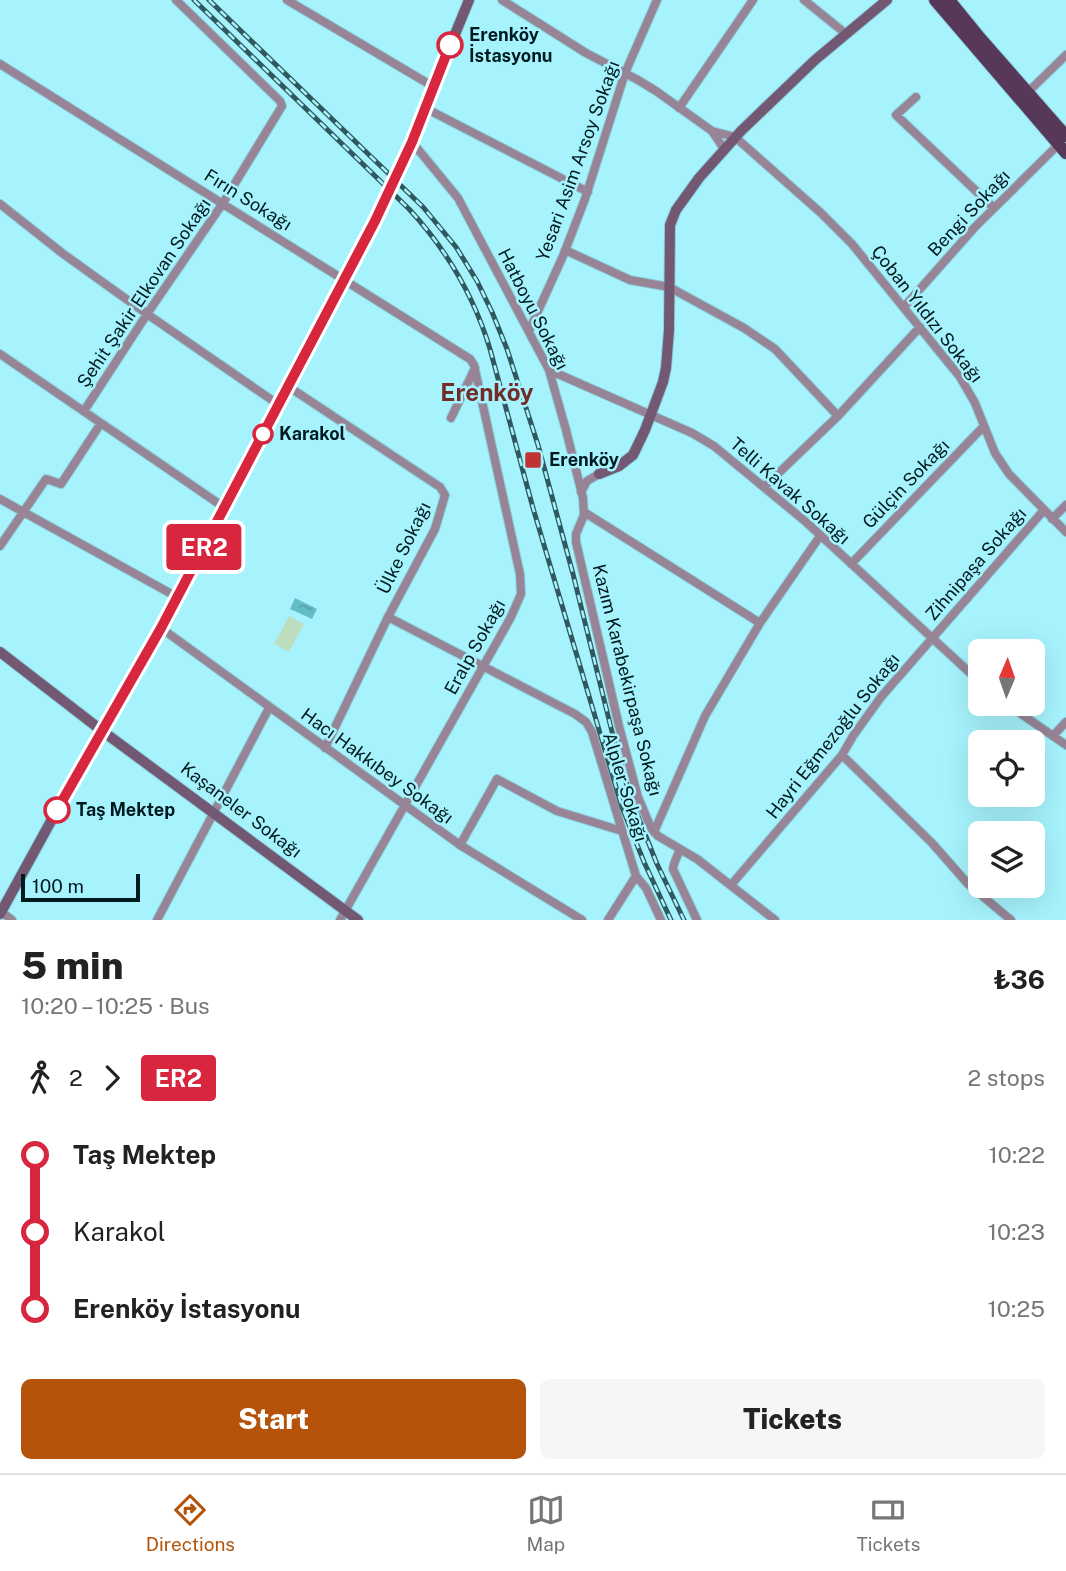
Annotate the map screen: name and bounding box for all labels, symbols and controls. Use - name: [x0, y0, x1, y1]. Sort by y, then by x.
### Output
- place label: Erenköy İstasyonu: [469, 24, 553, 66]
- marker: Erenköy İstasyonu: [437, 32, 463, 58]
- street label: Yesari Asim Arsoy Sokağı: [531, 58, 624, 264]
- street label: Fırın Sokağı: [201, 164, 296, 235]
- street label: Bengi Sokağı: [923, 165, 1014, 260]
- street label: Şehit Şakir Elkovan Sokağı: [72, 194, 215, 391]
- street label: Çoban Yıldızı Sokağı: [867, 241, 987, 386]
- street label: Hatboyu Sokağı: [494, 245, 573, 373]
- district label: Erenköy: [440, 378, 534, 406]
- place label: Karakol: [279, 423, 346, 444]
- marker: Karakol: [253, 424, 273, 444]
- street label: Telli Kavak Sokağı: [726, 433, 854, 548]
- street label: Gülçin Sokağı: [858, 435, 953, 532]
- place label: Erenköy: [549, 449, 619, 470]
- marker: Erenköy: [523, 450, 543, 470]
- street label: Ülke Sokağı: [371, 498, 435, 597]
- street label: Zihnipaşa Sokağı: [921, 503, 1030, 624]
- line badge: ER2: [164, 524, 244, 570]
- text: ER2: [180, 533, 228, 561]
- street label: Kazım Karabekirpaşa Sokağı: [589, 562, 666, 798]
- street label: Eralp Sokağı: [440, 596, 509, 698]
- north arrow: [968, 639, 1045, 716]
- map controls: [968, 639, 1045, 898]
- street label: Hayri Eğmezoğlu Sokağı: [762, 649, 904, 823]
- street label: Hacı Hakkıbey Sokağı: [297, 703, 457, 828]
- street label: Alpler Sokağı: [599, 730, 652, 844]
- button: locate: [968, 730, 1045, 807]
- street label: Kaşaneler Sokağı: [177, 757, 306, 862]
- marker: Taş Mektep: [44, 797, 70, 823]
- place label: Taş Mektep: [76, 799, 175, 820]
- button: layers: [968, 821, 1045, 898]
- scale bar: [21, 871, 140, 903]
- text: 100 m: [32, 875, 84, 897]
- text: 5 min: [21, 943, 123, 988]
- text: ₺36: [994, 964, 1045, 995]
- text: 10:20 – 10:25 · Bus: [21, 992, 210, 1019]
- icon: walk: [21, 1059, 59, 1097]
- icon: forward: [93, 1059, 131, 1097]
- text: 2: [69, 1064, 83, 1091]
- text: ER2: [155, 1064, 202, 1092]
- text: 2 stops: [967, 1064, 1045, 1091]
- text: Taş Mektep: [73, 1139, 216, 1170]
- text: 10:22: [989, 1141, 1045, 1168]
- text: Karakol: [73, 1216, 166, 1247]
- text: 10:23: [988, 1218, 1045, 1245]
- text: Erenköy İstasyonu: [73, 1293, 300, 1324]
- text: 10:25: [987, 1295, 1045, 1322]
- button: Start: [21, 1379, 526, 1459]
- button: Tickets: [540, 1379, 1045, 1459]
- tab: Directions: [146, 1491, 235, 1555]
- tab: Map: [526, 1491, 565, 1555]
- tab: Tickets: [857, 1491, 920, 1555]

